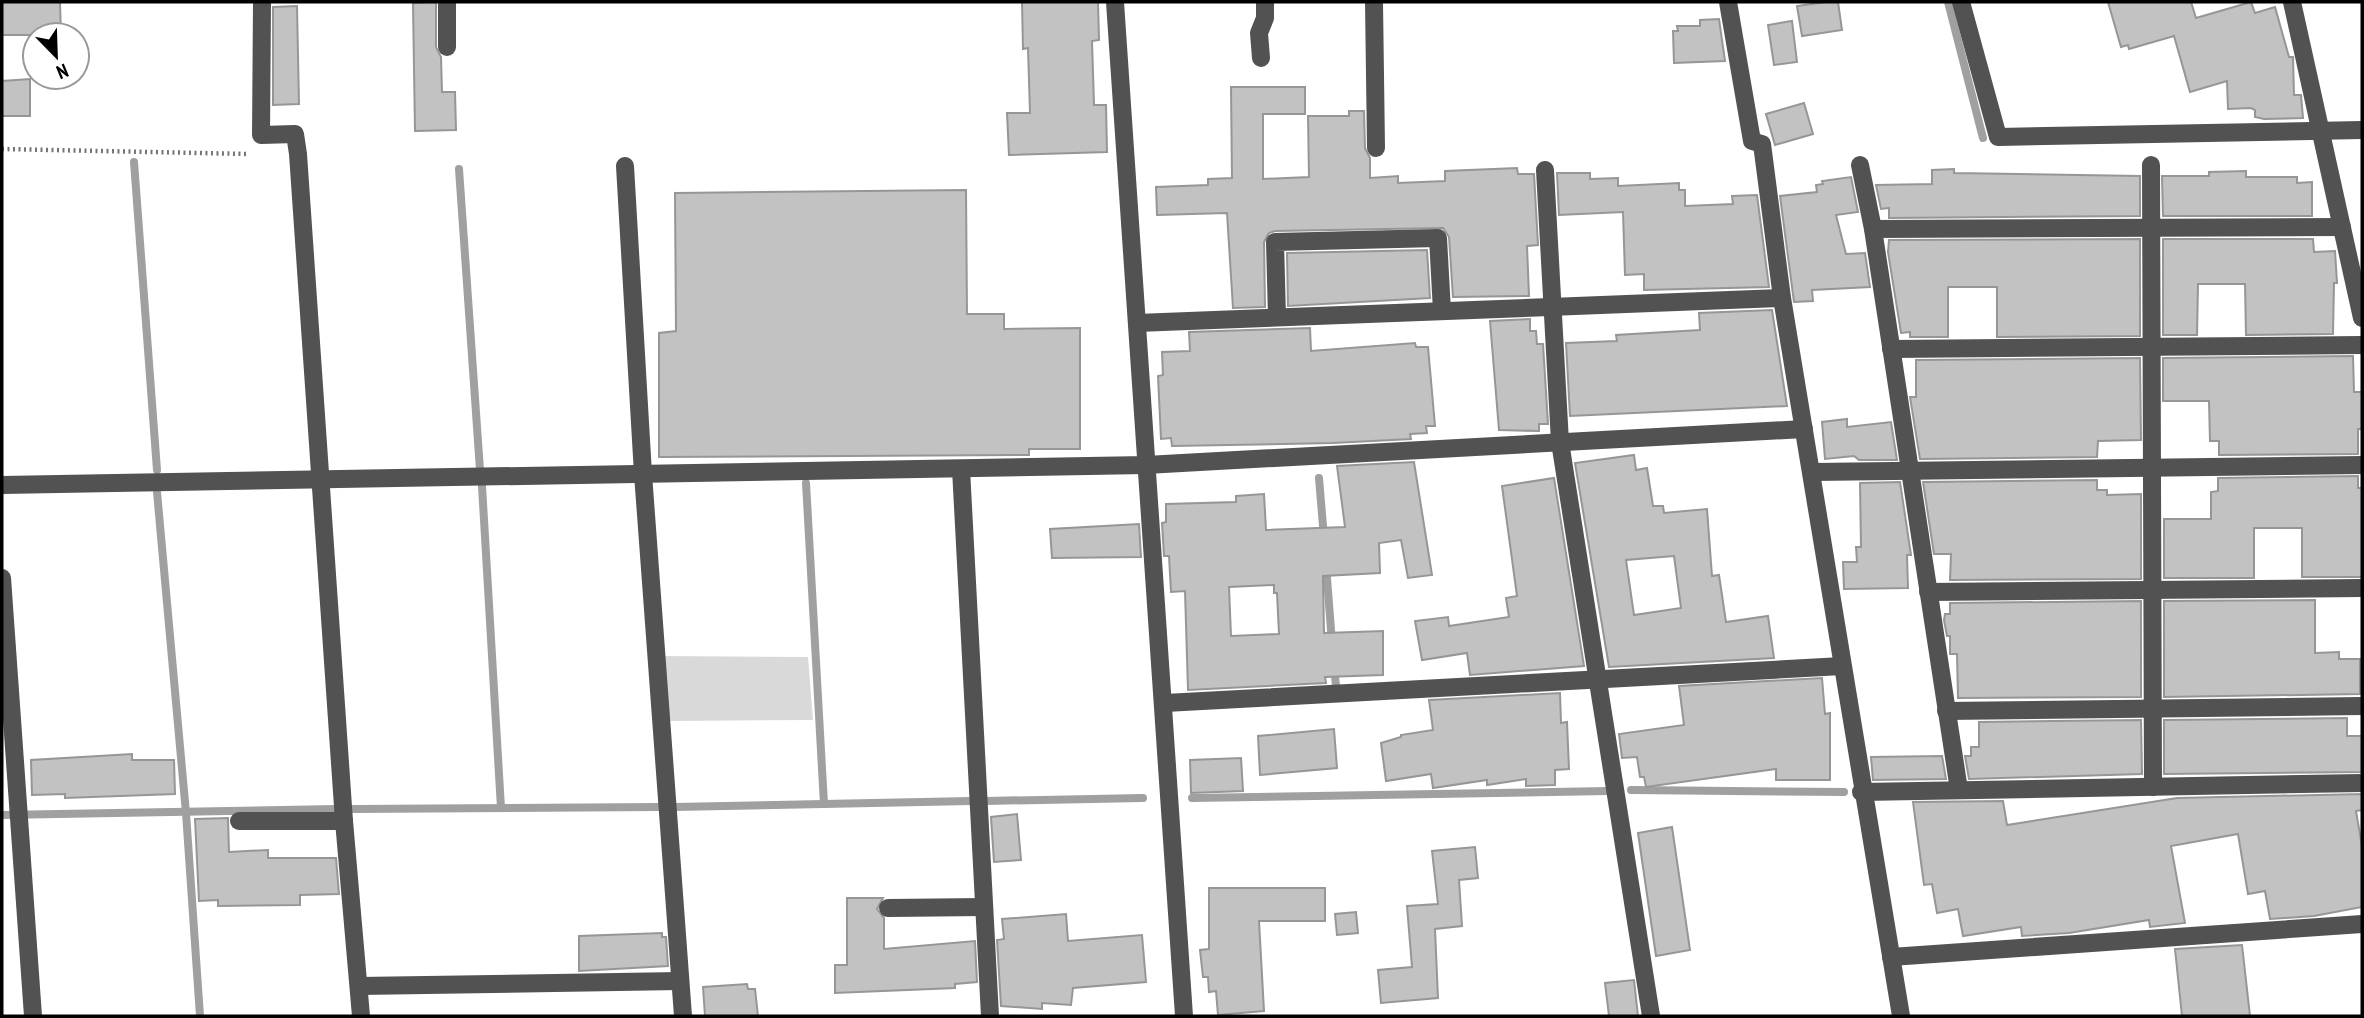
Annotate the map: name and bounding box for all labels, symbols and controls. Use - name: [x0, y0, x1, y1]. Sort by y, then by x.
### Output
- north arrow: [21, 21, 91, 91]
- text: N: [53, 59, 72, 85]

